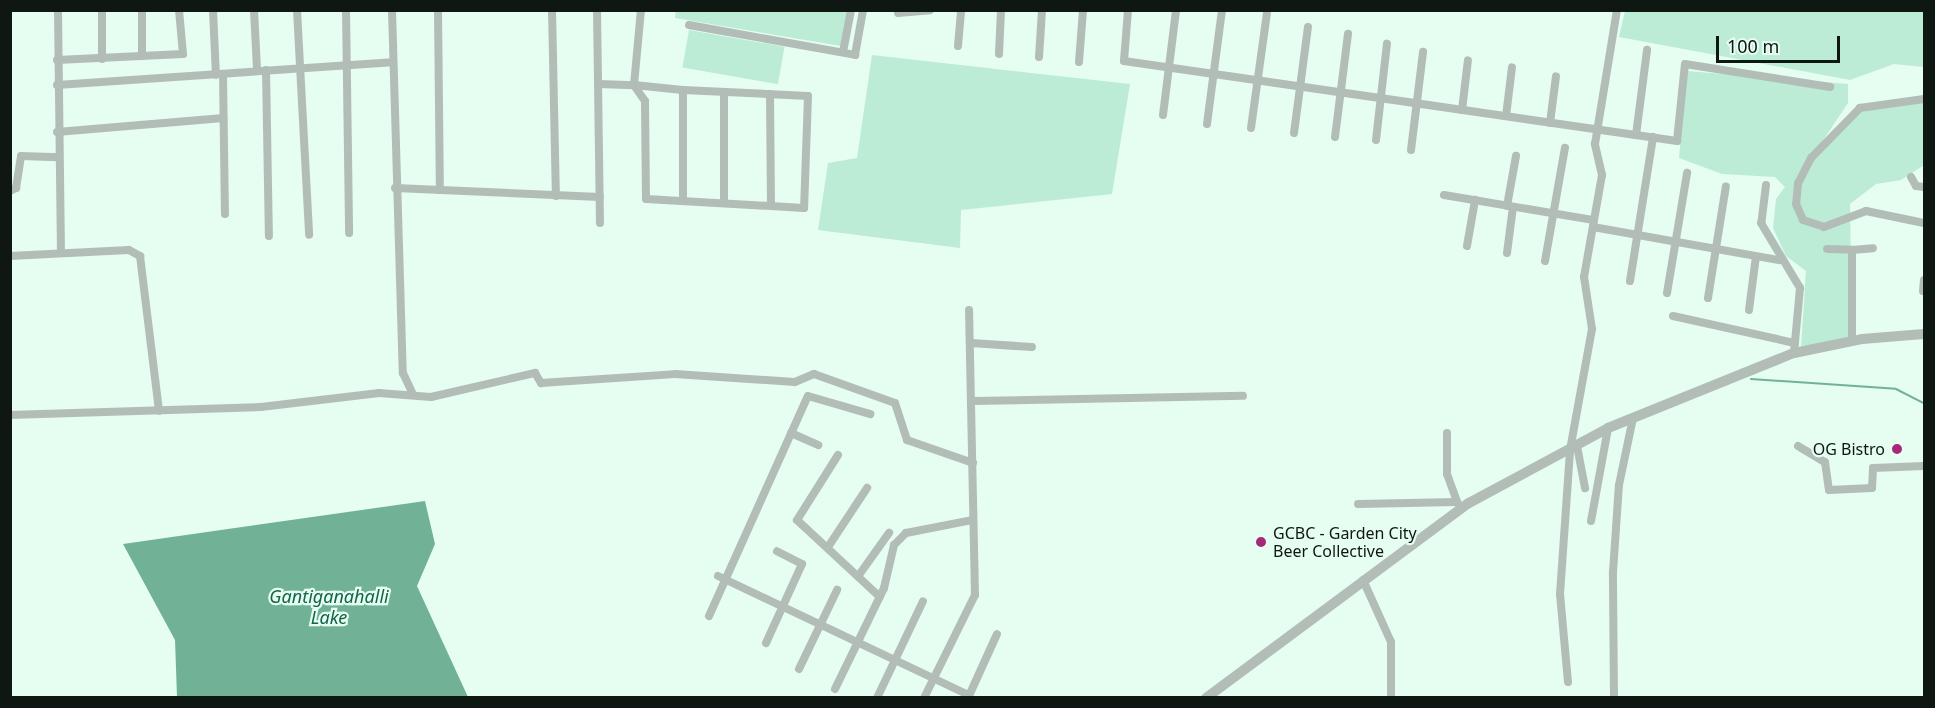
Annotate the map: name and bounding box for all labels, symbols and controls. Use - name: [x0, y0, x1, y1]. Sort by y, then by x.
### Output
- scale bar: [1719, 24, 1844, 62]
- text: 100 m: [1727, 34, 1779, 58]
- place label: OG Bistro: [1813, 439, 1885, 459]
- marker: OG Bistro: [1890, 442, 1904, 456]
- place label: GCBC - Garden City Beer Collective: [1273, 523, 1417, 561]
- marker: GCBC - Garden City Beer Collective: [1254, 535, 1268, 549]
- water label: Gantiganahalli Lake: [269, 586, 389, 628]

